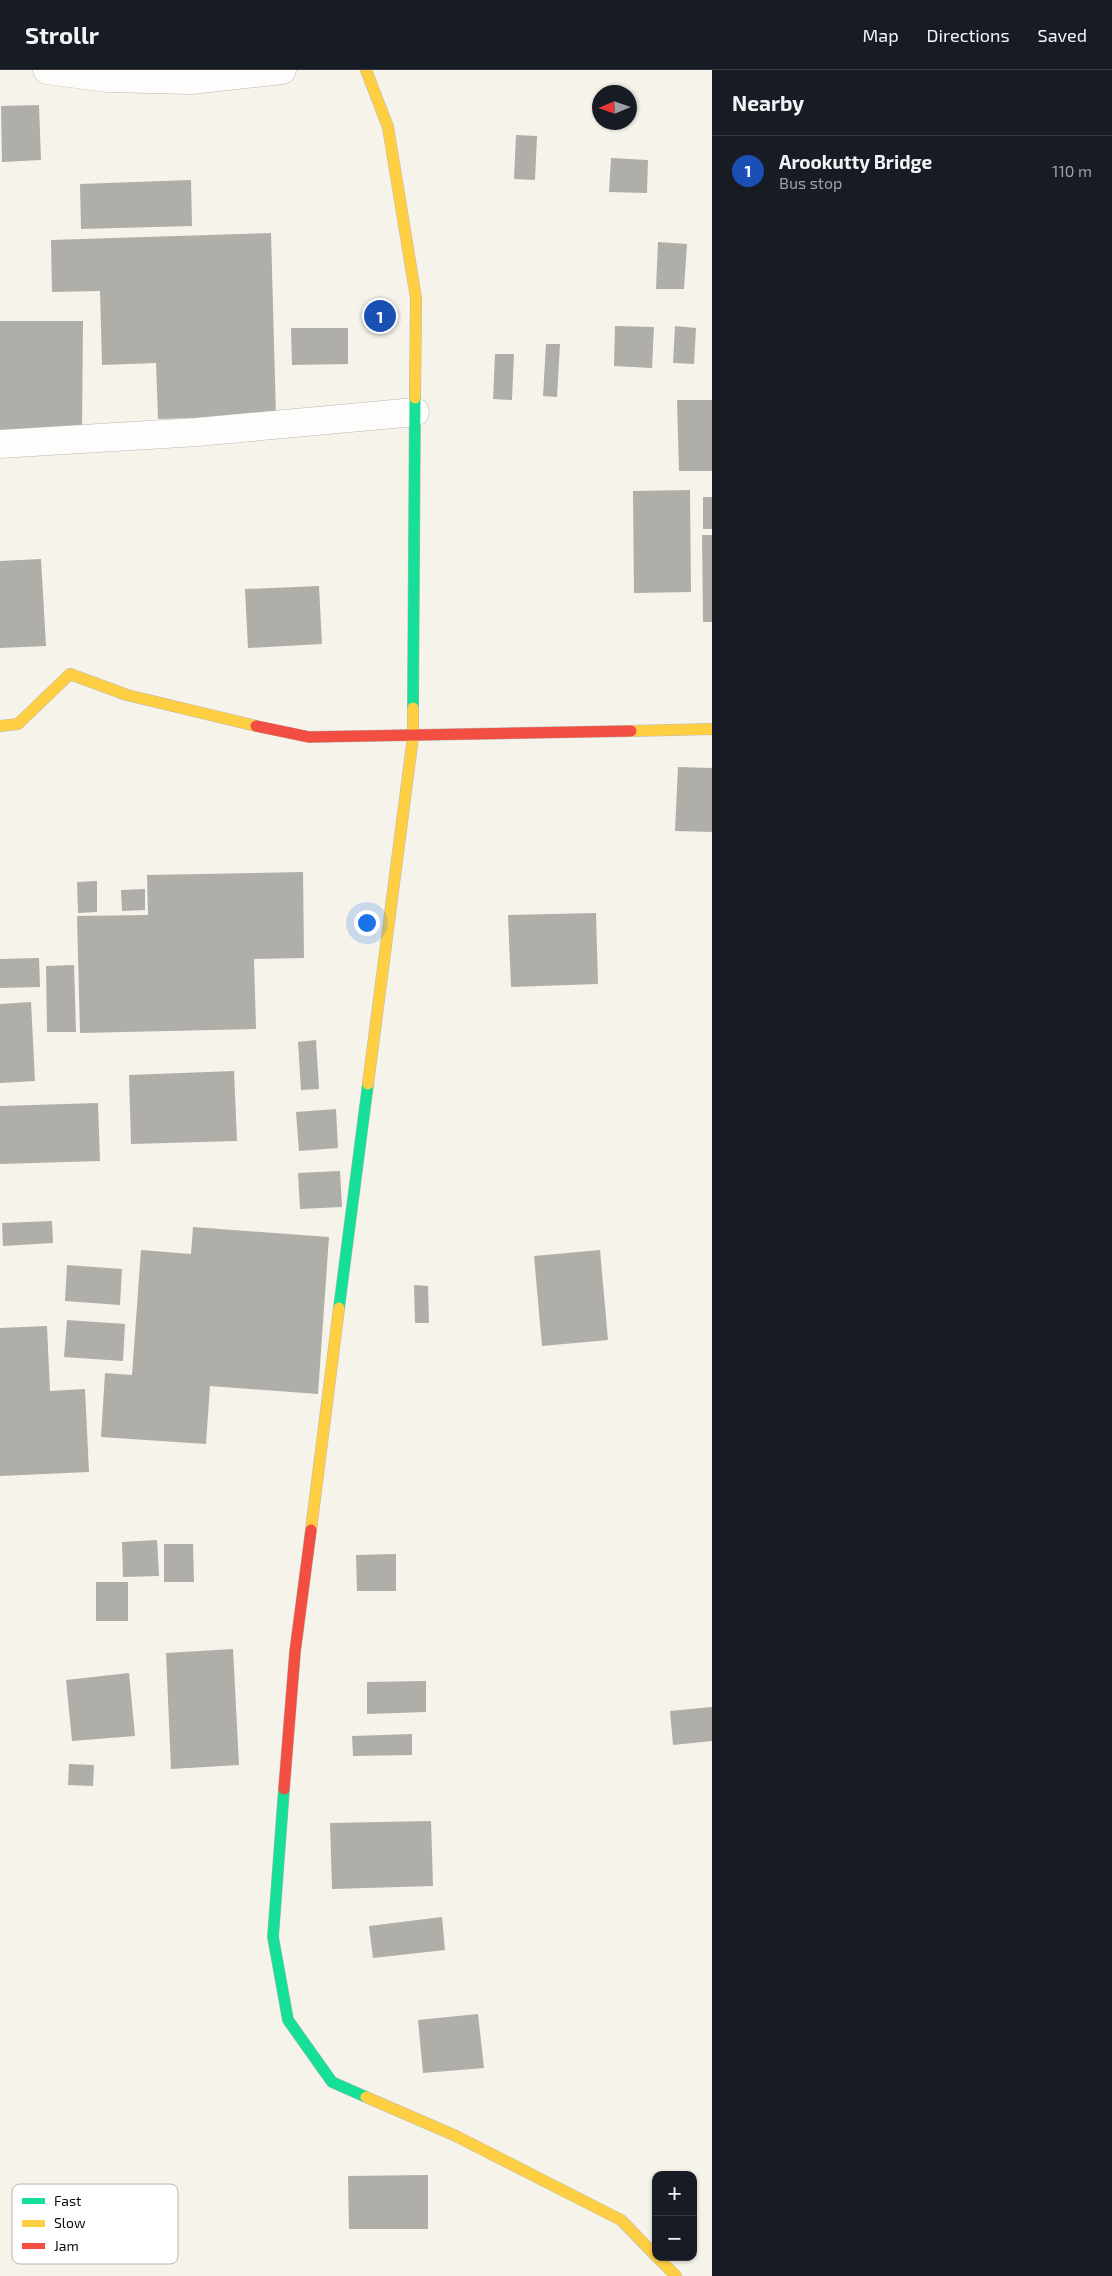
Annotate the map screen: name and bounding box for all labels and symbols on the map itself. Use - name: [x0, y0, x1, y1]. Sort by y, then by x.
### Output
- north arrow: [592, 85, 637, 130]
- pin: 1: [364, 297, 396, 335]
- your location: [354, 910, 380, 936]
- legend: [12, 2184, 178, 2264]
- text: Fast: [54, 2192, 81, 2209]
- text: Slow: [54, 2214, 86, 2231]
- text: Jam: [54, 2237, 79, 2254]

